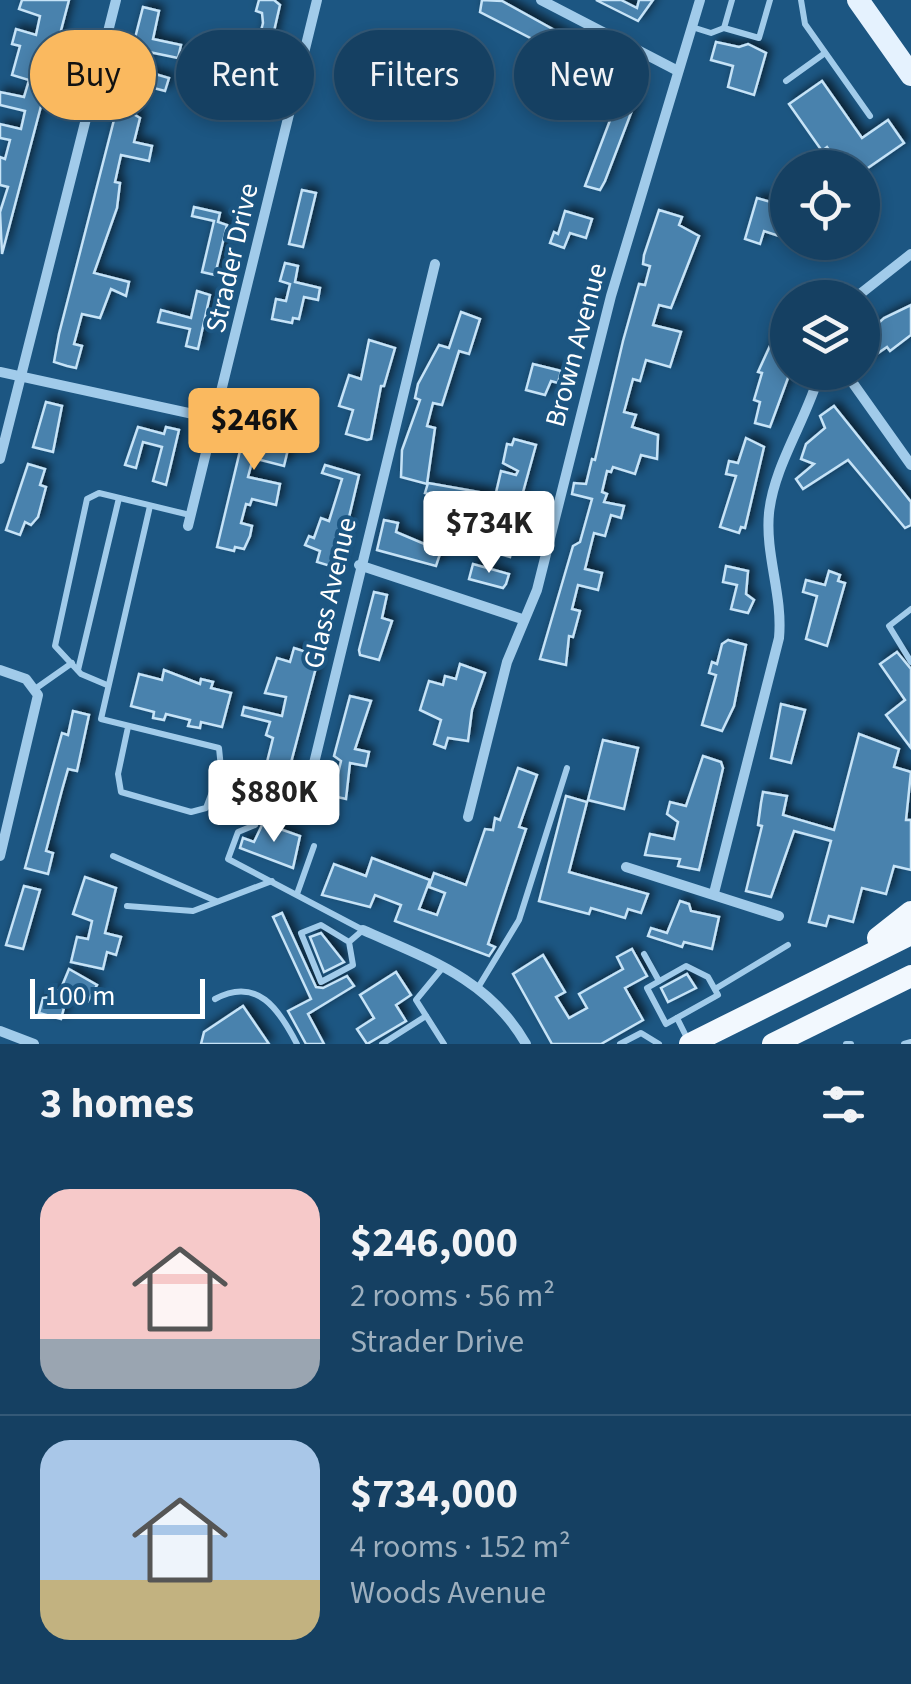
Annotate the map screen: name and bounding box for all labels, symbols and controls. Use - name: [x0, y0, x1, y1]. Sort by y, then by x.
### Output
- chip: Buy: [30, 30, 156, 120]
- chip: Rent: [176, 30, 314, 120]
- chip: Filters: [334, 30, 494, 120]
- chip: New: [514, 30, 649, 120]
- map controls: [770, 150, 880, 390]
- button: locate: [770, 150, 880, 260]
- street label: Strader Drive: [195, 179, 269, 337]
- street label: Brown Avenue: [535, 259, 617, 431]
- button: layers: [770, 280, 880, 390]
- pin: $246K: [184, 388, 324, 473]
- text: $246K: [210, 397, 298, 443]
- pin: $734K: [419, 491, 559, 576]
- text: $734K: [445, 500, 533, 546]
- street label: Glass Avenue: [293, 514, 367, 672]
- pin: $880K: [204, 760, 344, 845]
- text: $880K: [230, 769, 318, 815]
- scale bar: [30, 974, 205, 1018]
- text: 100 m: [45, 976, 116, 1016]
- text: 3 homes: [40, 1074, 194, 1134]
- icon: filters: [816, 1077, 871, 1132]
- text: $246,000: [350, 1213, 518, 1273]
- icon: home: [120, 1229, 240, 1349]
- text: 2 rooms · 56 m²: [350, 1273, 555, 1319]
- text: Strader Drive: [350, 1319, 524, 1365]
- text: $734,000: [350, 1464, 518, 1524]
- icon: home: [120, 1480, 240, 1600]
- text: 4 rooms · 152 m²: [350, 1524, 571, 1570]
- text: Woods Avenue: [350, 1570, 546, 1616]

